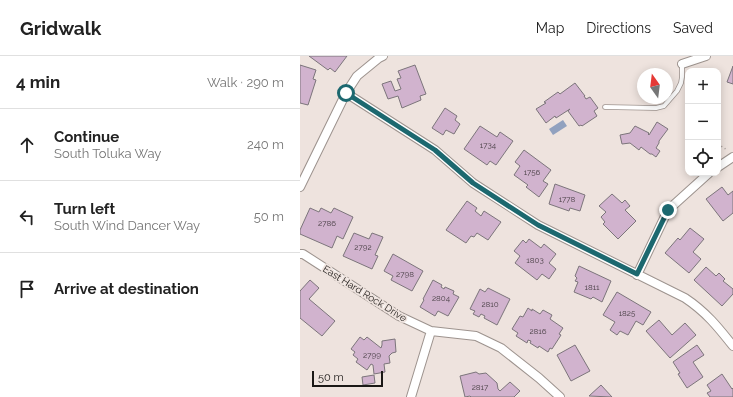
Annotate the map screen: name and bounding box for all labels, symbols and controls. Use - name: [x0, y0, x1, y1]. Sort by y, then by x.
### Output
- text: Gridwalk: [20, 17, 101, 39]
- text: Map: [536, 20, 564, 36]
- text: Directions: [586, 20, 651, 36]
- text: Saved: [673, 20, 713, 36]
- north arrow: [637, 68, 673, 104]
- map controls: [685, 68, 721, 176]
- button: +: [685, 68, 721, 104]
- text: 4 min: [16, 72, 60, 92]
- text: Walk · 290 m: [207, 75, 284, 90]
- route start: [337, 84, 355, 102]
- button: −: [685, 104, 721, 140]
- text: Continue: [54, 128, 119, 146]
- icon: ahead: [16, 134, 38, 156]
- text: 240 m: [247, 137, 284, 152]
- house number: 1734: [480, 140, 497, 150]
- button: locate: [685, 140, 721, 176]
- text: South Toluka Way: [54, 146, 161, 161]
- house number: 1756: [524, 167, 541, 177]
- house number: 1778: [559, 194, 576, 204]
- text: Turn left: [54, 200, 115, 218]
- route end: [659, 201, 677, 219]
- icon: left: [16, 206, 38, 228]
- text: 50 m: [254, 209, 284, 224]
- text: South Wind Dancer Way: [54, 218, 200, 233]
- house number: 2786: [318, 218, 336, 228]
- house number: 2792: [354, 242, 372, 252]
- house number: 1803: [526, 255, 544, 265]
- street label: East Hard Rock Drive: [321, 263, 409, 324]
- house number: 2798: [396, 269, 414, 279]
- icon: arrive: [16, 278, 38, 300]
- text: Arrive at destination: [54, 280, 199, 298]
- house number: 1811: [584, 282, 600, 292]
- house number: 2804: [432, 293, 451, 303]
- house number: 2810: [481, 299, 499, 309]
- house number: 1825: [619, 308, 636, 318]
- house number: 2816: [529, 326, 547, 336]
- house number: 2799: [363, 350, 381, 360]
- scale bar: [312, 369, 383, 388]
- text: 50 m: [318, 371, 344, 384]
- house number: 2817: [472, 382, 489, 392]

